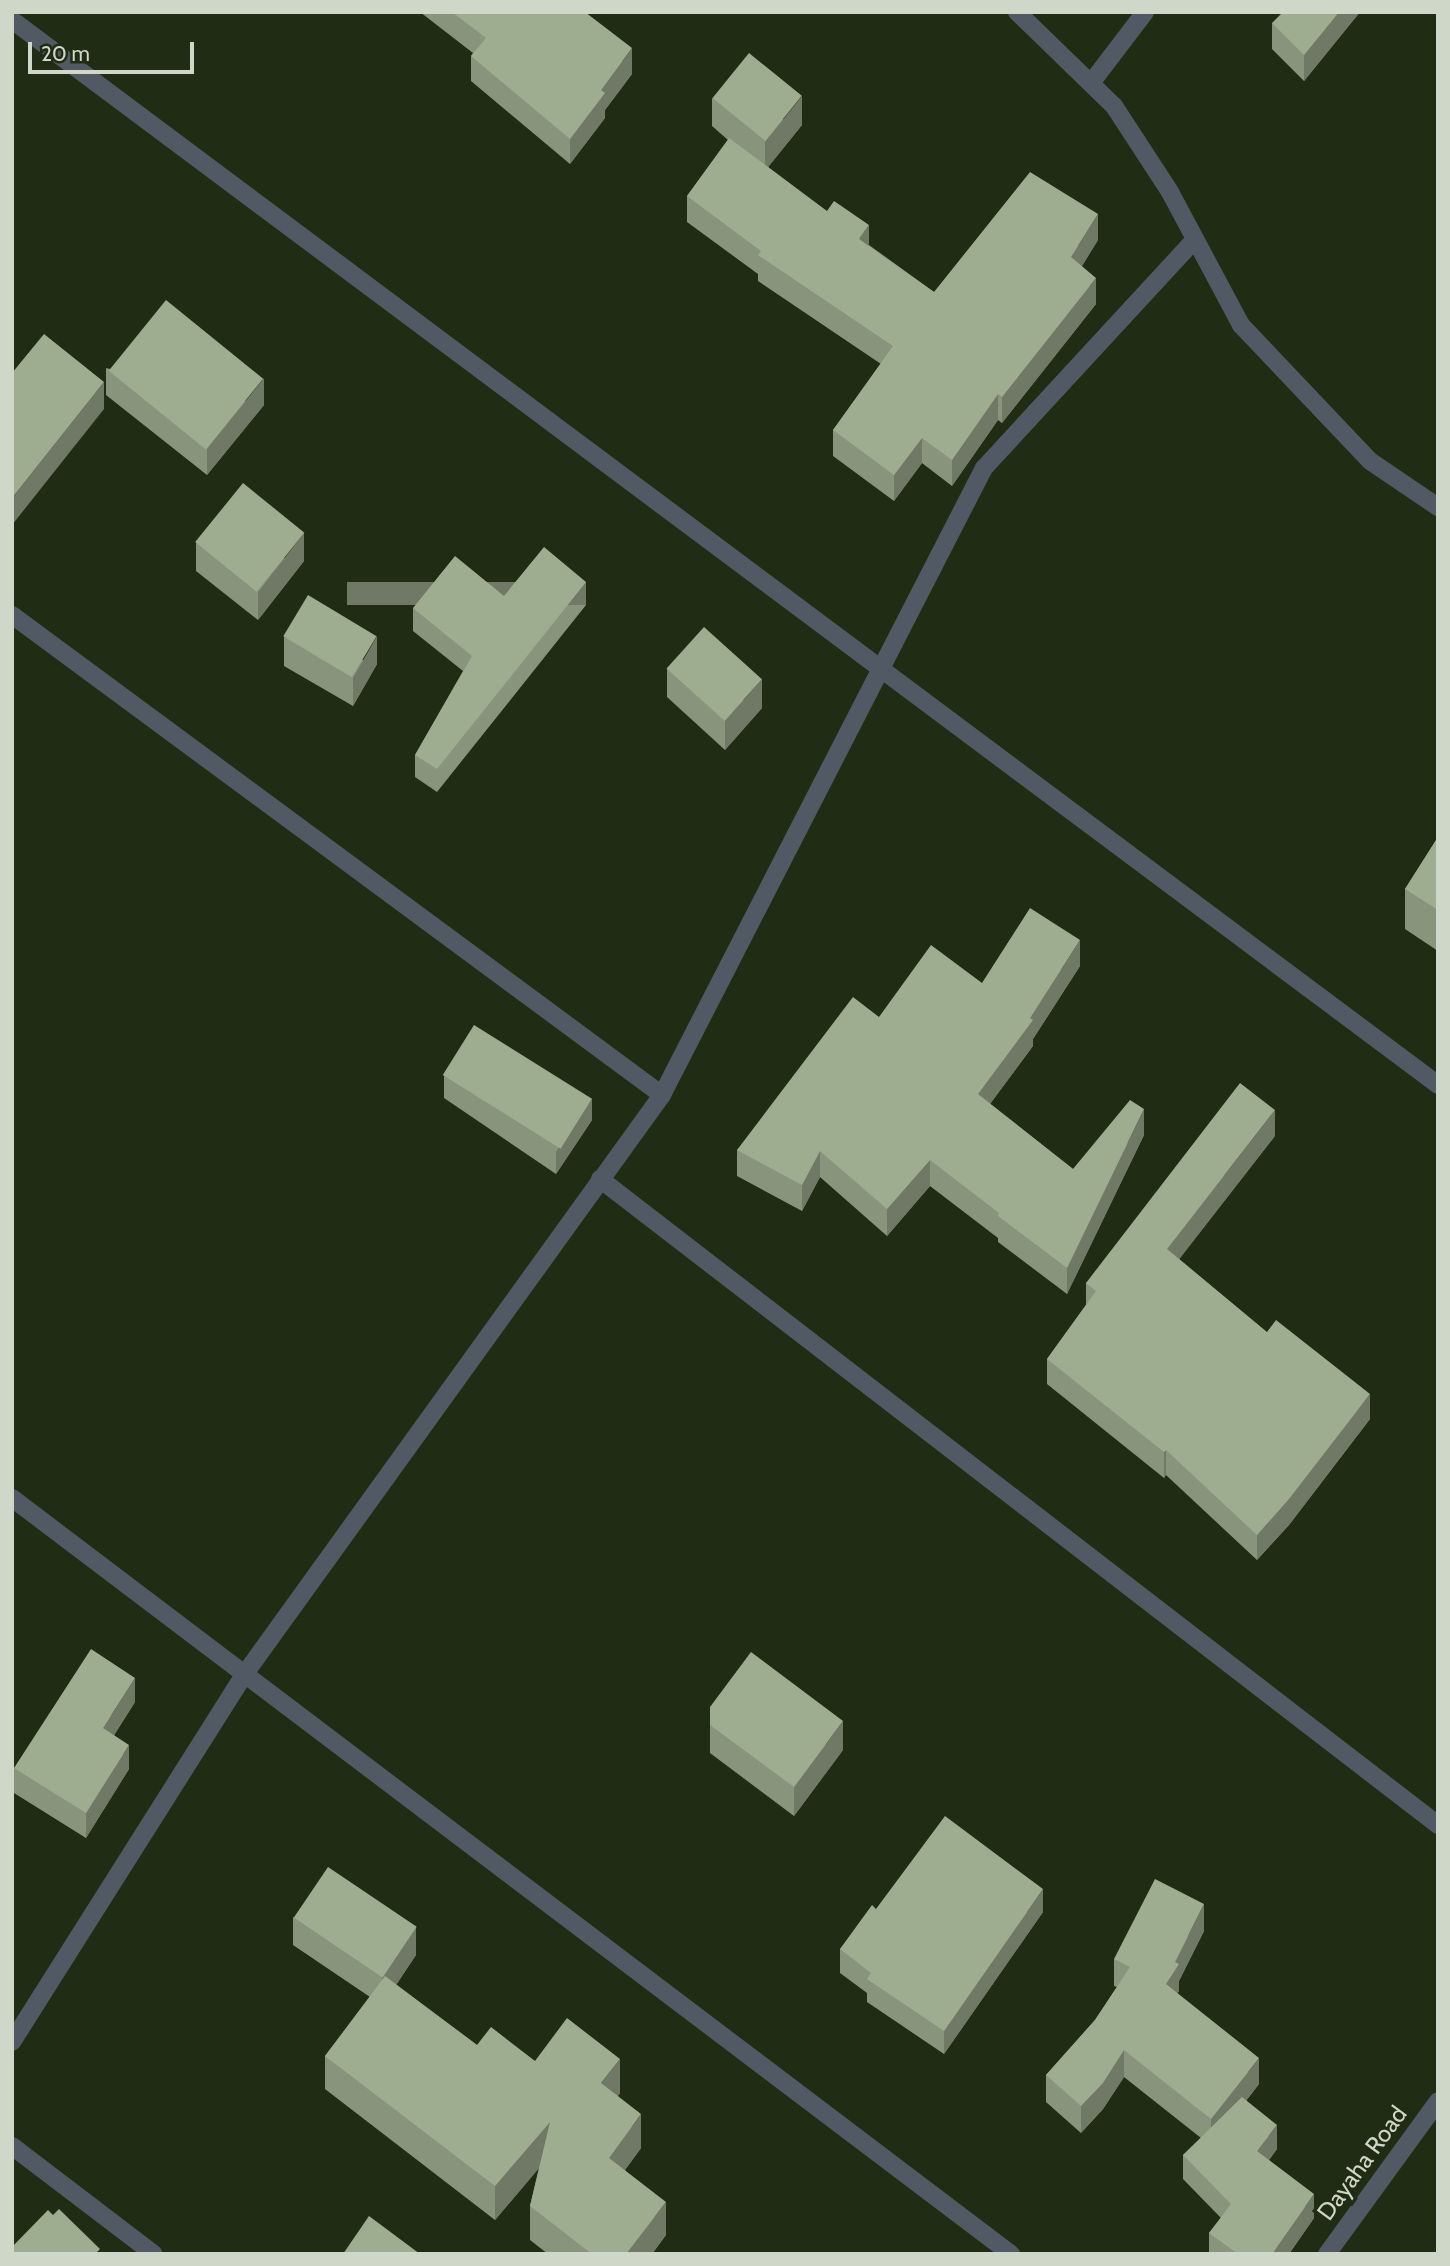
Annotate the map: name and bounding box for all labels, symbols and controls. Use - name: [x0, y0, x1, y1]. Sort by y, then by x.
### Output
- scale bar: [32, 28, 198, 72]
- text: 20 m: [41, 41, 90, 66]
- street label: Dayaha Road: [1311, 2100, 1413, 2226]

